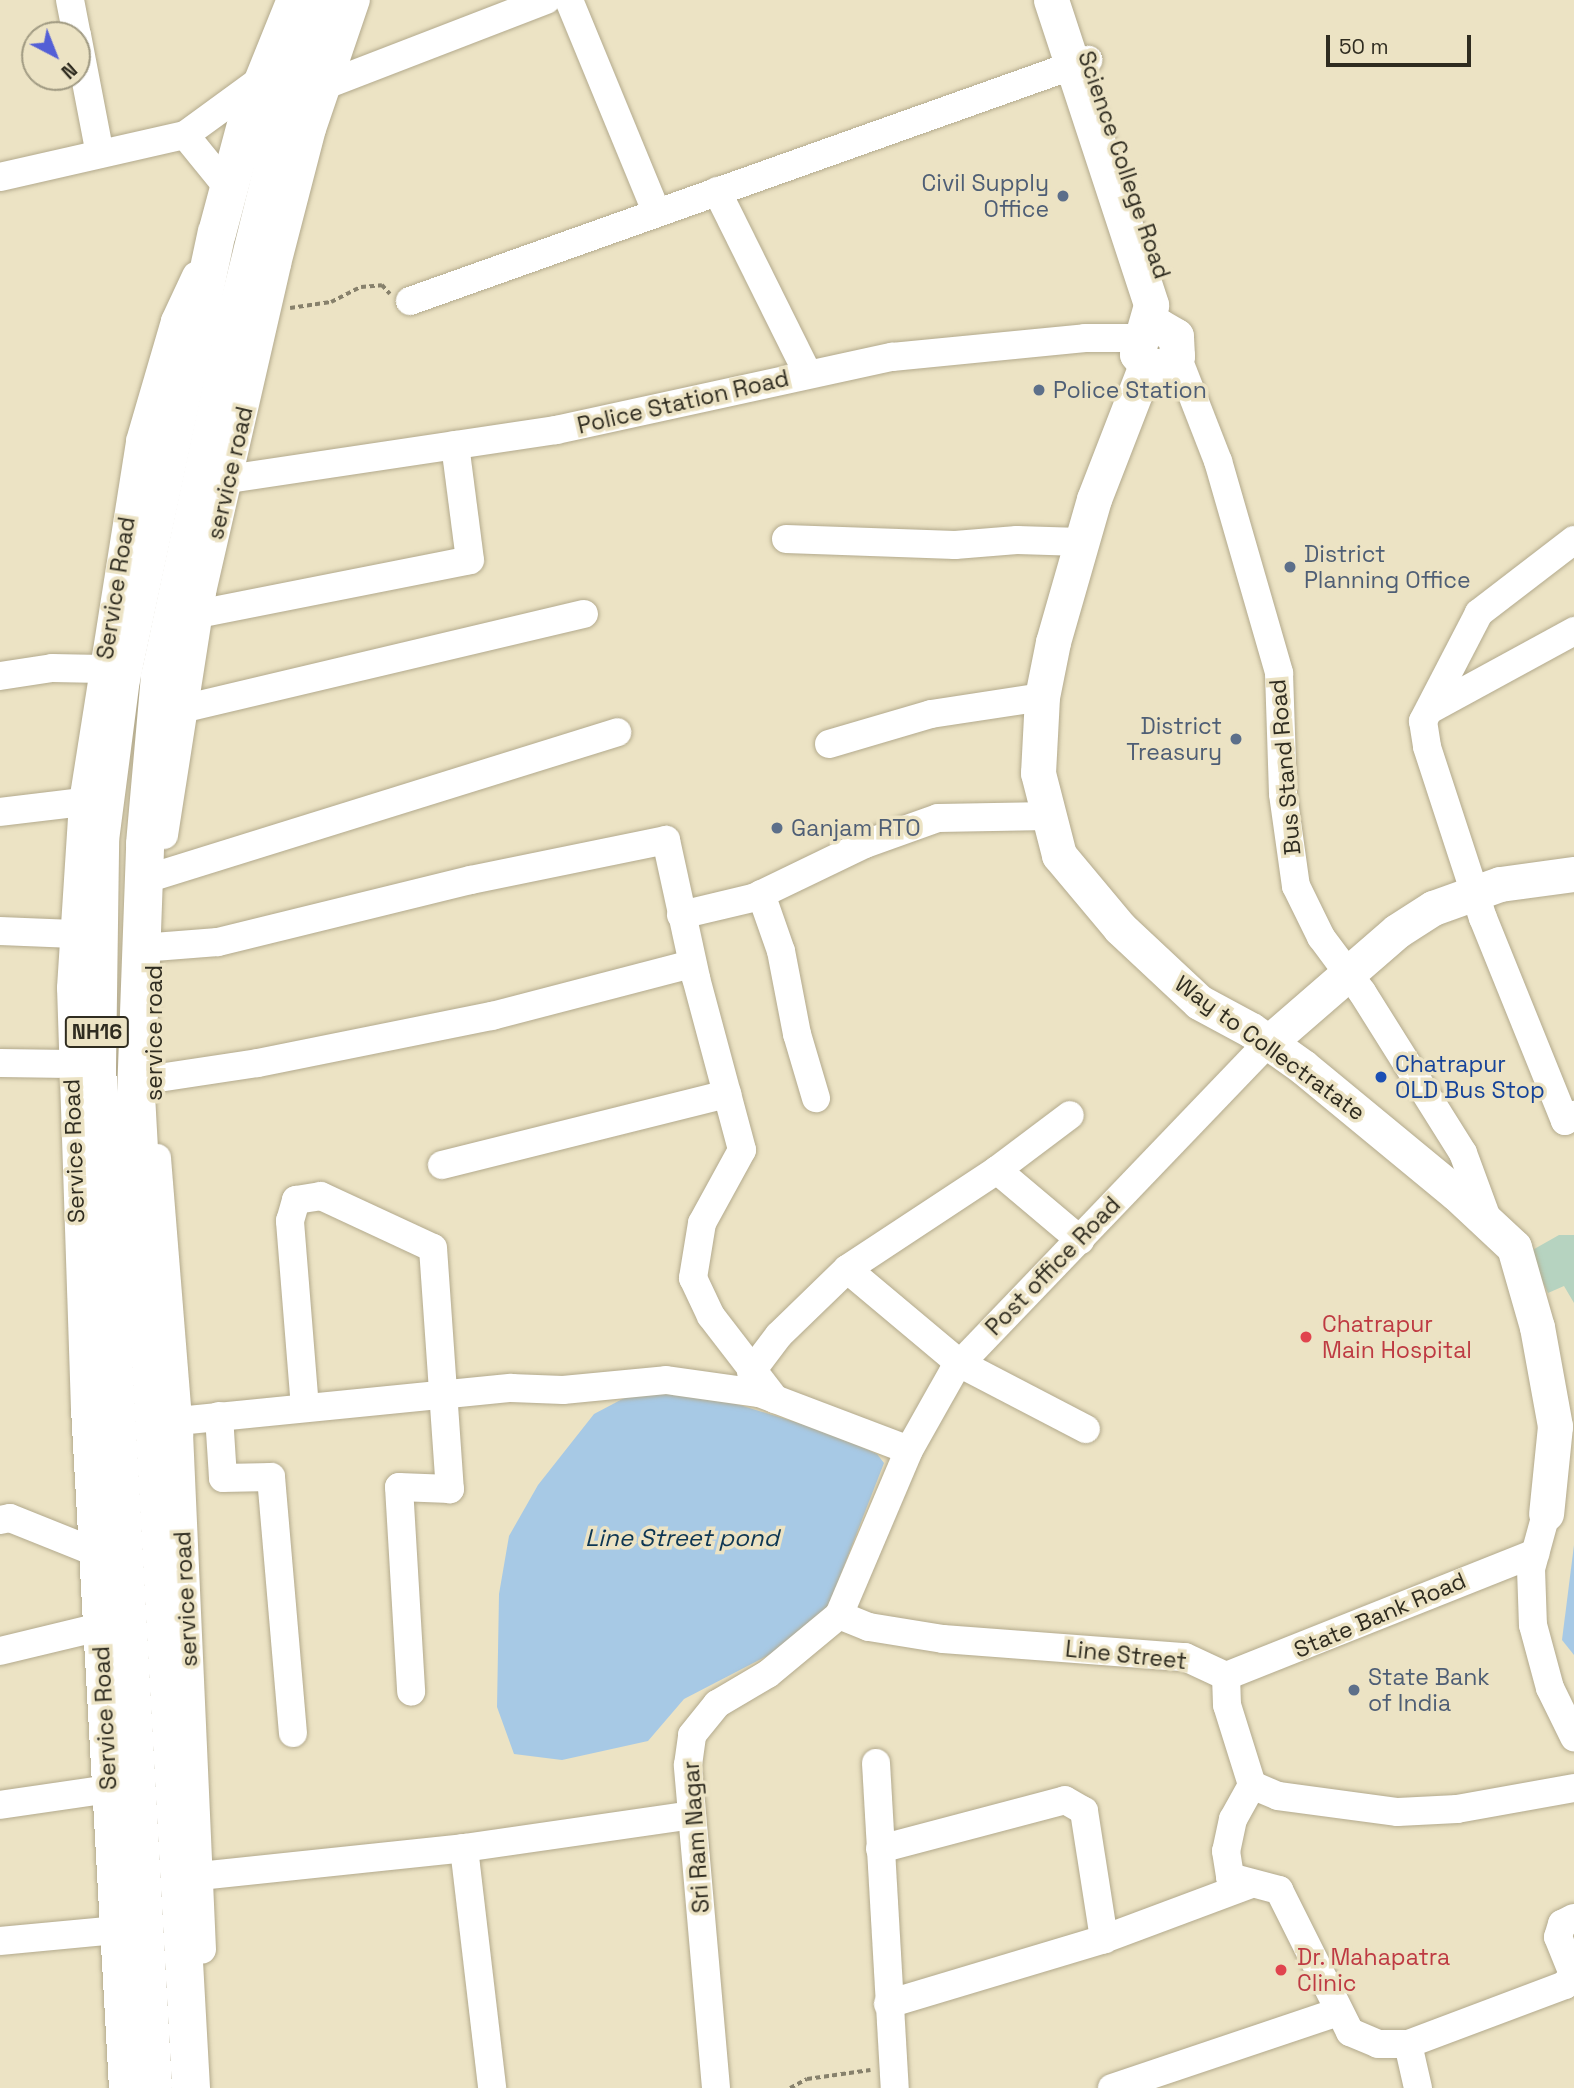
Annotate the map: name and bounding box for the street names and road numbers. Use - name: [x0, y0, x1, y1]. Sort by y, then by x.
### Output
- street label: Science College Road: [1072, 47, 1176, 283]
- street label: Police Station Road: [575, 364, 791, 440]
- street label: service road: [201, 404, 259, 542]
- street label: Service Road: [91, 515, 141, 661]
- street label: Bus Stand Road: [1264, 678, 1306, 856]
- street label: service road: [140, 965, 168, 1101]
- street label: Way to Collectratate: [1169, 970, 1371, 1126]
- road number: NH16: [64, 1014, 130, 1050]
- street label: Service Road: [58, 1078, 90, 1224]
- street label: Post office Road: [980, 1191, 1126, 1341]
- street label: service road: [169, 1530, 203, 1668]
- street label: State Bank Road: [1290, 1566, 1470, 1664]
- street label: Line Street: [1064, 1635, 1188, 1675]
- street label: Service Road: [87, 1645, 123, 1791]
- street label: Sri Ram Nagar: [677, 1760, 715, 1914]

